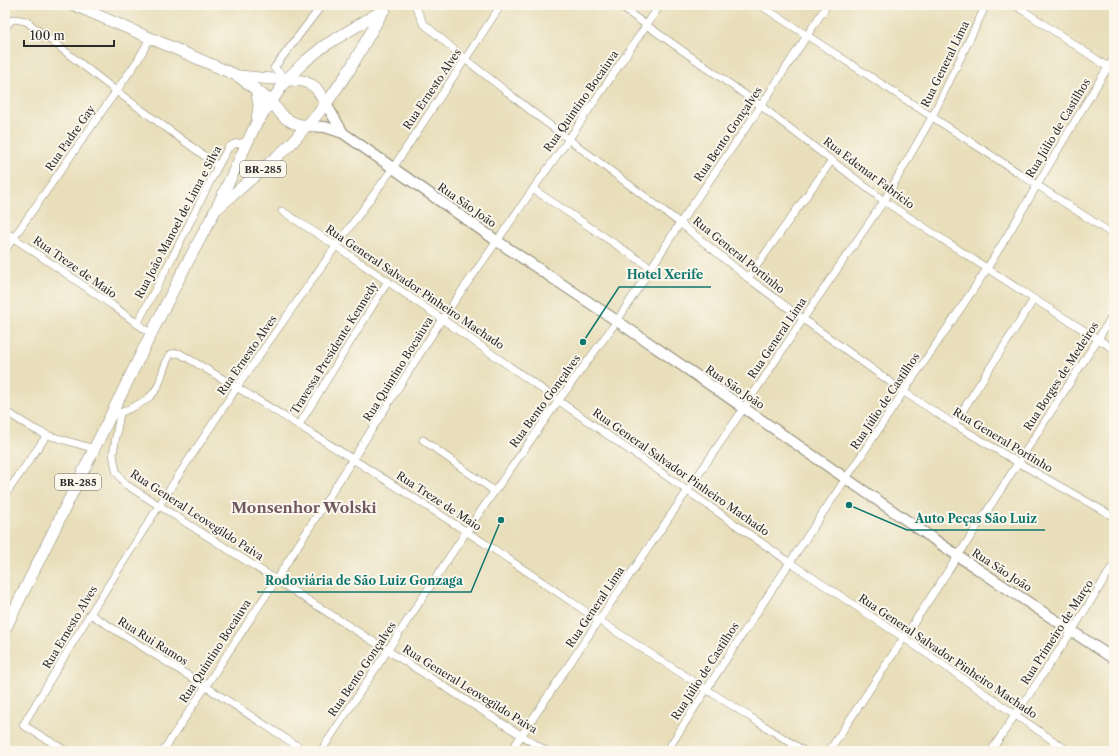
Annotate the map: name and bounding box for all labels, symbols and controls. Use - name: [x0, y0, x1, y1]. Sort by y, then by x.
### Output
- street label: Rua General Lima: [918, 18, 972, 110]
- scale bar: [24, 22, 114, 48]
- text: 100 m: [30, 28, 65, 43]
- street label: Rua Ernesto Alves: [400, 46, 464, 132]
- street label: Rua Quintino Bocaiuva: [541, 47, 621, 155]
- street label: Rua Júlio de Castilhos: [1023, 75, 1093, 180]
- street label: Rua Bento Gonçalves: [691, 84, 765, 184]
- street label: Rua Padre Gay: [42, 102, 98, 174]
- street label: Rua Edemar Fabrício: [821, 134, 917, 212]
- street label: Rua João Manoel de Lima e Silva: [132, 143, 224, 301]
- road number: BR-285: [240, 161, 286, 177]
- street label: Rua São João: [435, 180, 499, 231]
- street label: Rua General Portinho: [690, 214, 788, 297]
- street label: Rua General Salvador Pinheiro Machado: [323, 222, 507, 352]
- street label: Rua Treze de Maio: [31, 233, 120, 301]
- callout: Hotel Xerife: [619, 263, 711, 287]
- text: Hotel Xerife: [627, 267, 703, 282]
- street label: Travessa Presidente Kennedy: [287, 278, 381, 417]
- street label: Rua General Lima: [745, 295, 809, 381]
- street label: Rua Ernesto Alves: [214, 312, 280, 398]
- street label: Rua Quintino Bocaiuva: [360, 314, 436, 424]
- street label: Rua Borges de Medeiros: [1021, 319, 1102, 433]
- street label: Rua Júlio de Castilhos: [847, 350, 923, 452]
- street label: Rua Bento Gonçalves: [507, 352, 584, 450]
- street label: Rua São João: [703, 362, 768, 412]
- street label: Rua General Salvador Pinheiro Machado: [590, 405, 772, 539]
- street label: Rua General Portinho: [950, 405, 1056, 476]
- street label: Rua General Leovegildo Paiva: [128, 467, 266, 563]
- street label: Rua Treze de Maio: [394, 468, 484, 534]
- road number: BR-285: [55, 474, 101, 490]
- district label: Monsenhor Wolski: [231, 498, 377, 517]
- callout: Auto Peças São Luiz: [907, 506, 1045, 530]
- text: Auto Peças São Luiz: [914, 511, 1037, 526]
- street label: Rua São João: [969, 545, 1035, 595]
- street label: Rua General Lima: [563, 564, 627, 650]
- callout: Rodoviária de São Luiz Gonzaga: [257, 568, 471, 592]
- text: Rodoviária de São Luiz Gonzaga: [265, 573, 464, 588]
- street label: Rua Primeiro de Março: [1018, 577, 1096, 687]
- street label: Rua Ernesto Alves: [40, 583, 100, 671]
- street label: Rua General Salvador Pinheiro Machado: [856, 591, 1040, 721]
- street label: Rua Quintino Bocaiuva: [176, 596, 254, 705]
- street label: Rua Rui Ramos: [115, 614, 191, 668]
- street label: Rua Bento Gonçalves: [325, 619, 399, 719]
- street label: Rua Júlio de Castilhos: [668, 619, 742, 723]
- street label: Rua General Leovegildo Paiva: [400, 642, 540, 736]

